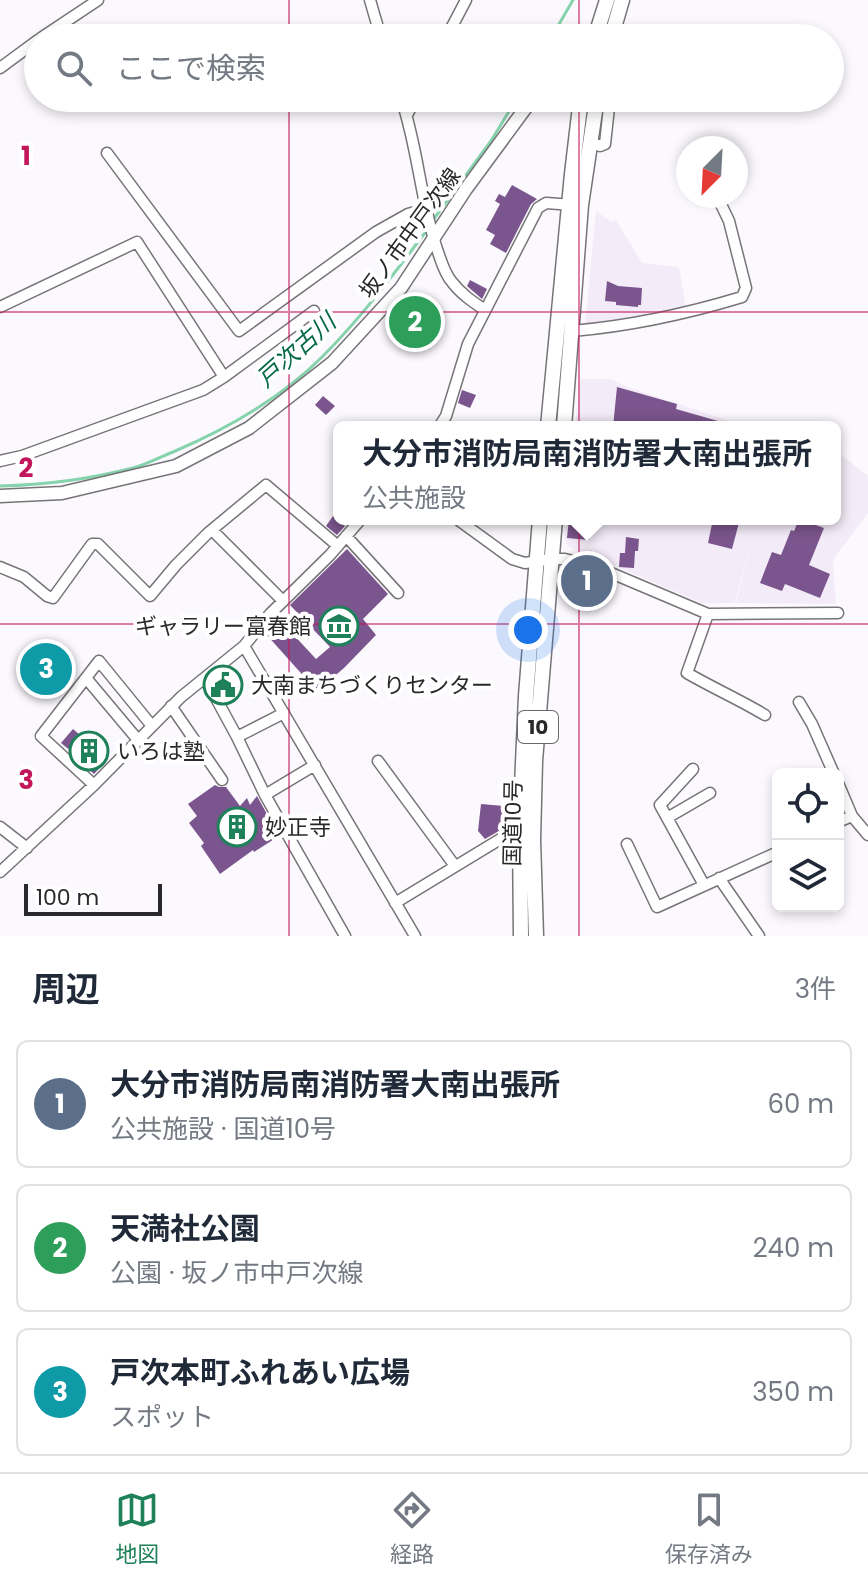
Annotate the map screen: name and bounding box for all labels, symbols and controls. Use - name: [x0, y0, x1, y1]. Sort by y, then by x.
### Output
- search box: [24, 24, 844, 112]
- icon: search: [52, 46, 96, 90]
- text: ここで検索: [116, 47, 266, 90]
- north arrow: [676, 136, 748, 208]
- text: 1: [21, 138, 31, 174]
- street label: 坂ノ市中戸次線: [352, 162, 468, 304]
- pin: 2: [389, 292, 441, 352]
- water label: 戸次古川: [249, 304, 345, 394]
- popup: [333, 421, 841, 525]
- text: 大分市消防局南消防署大南出張所: [362, 432, 812, 475]
- text: 2: [19, 450, 34, 486]
- text: 公共施設: [362, 480, 466, 516]
- pin: 1: [561, 551, 613, 611]
- museum icon: ギャラリー富春館: [318, 605, 360, 647]
- your location: [508, 610, 548, 650]
- place label: ギャラリー富春館: [135, 611, 311, 642]
- pin: 3: [20, 639, 72, 699]
- public building icon: 大南まちづくりセンター: [202, 664, 244, 706]
- place label: 大南まちづくりセンター: [251, 670, 493, 701]
- road number: 10: [518, 711, 558, 743]
- building icon: いろは塾: [68, 730, 110, 772]
- place label: いろは塾: [117, 736, 205, 767]
- text: 3: [18, 762, 34, 798]
- map controls: [772, 768, 844, 912]
- button: locate: [772, 768, 844, 840]
- street label: 国道10号: [497, 779, 529, 867]
- building icon: 妙正寺: [216, 806, 258, 848]
- place label: 妙正寺: [265, 812, 331, 843]
- button: layers: [772, 840, 844, 912]
- scale bar: [24, 880, 162, 916]
- text: 100 m: [36, 882, 99, 913]
- text: 周辺: [32, 965, 100, 1013]
- text: 3件: [795, 971, 836, 1007]
- text: 大分市消防局南消防署大南出張所: [110, 1063, 560, 1106]
- text: 1: [55, 1086, 65, 1122]
- text: 60 m: [767, 1086, 834, 1122]
- text: 公共施設 · 国道10号: [110, 1111, 336, 1147]
- text: 天満社公園: [110, 1207, 260, 1250]
- text: 2: [53, 1230, 67, 1266]
- text: 240 m: [753, 1230, 834, 1266]
- text: 公園 · 坂ノ市中戸次線: [110, 1255, 363, 1291]
- text: 戸次本町ふれあい広場: [110, 1351, 410, 1394]
- text: 3: [52, 1374, 68, 1410]
- text: 350 m: [752, 1374, 834, 1410]
- text: スポット: [110, 1399, 214, 1435]
- tab: 地図: [115, 1488, 159, 1571]
- tab: 経路: [390, 1488, 434, 1571]
- tab: 保存済み: [665, 1488, 753, 1571]

